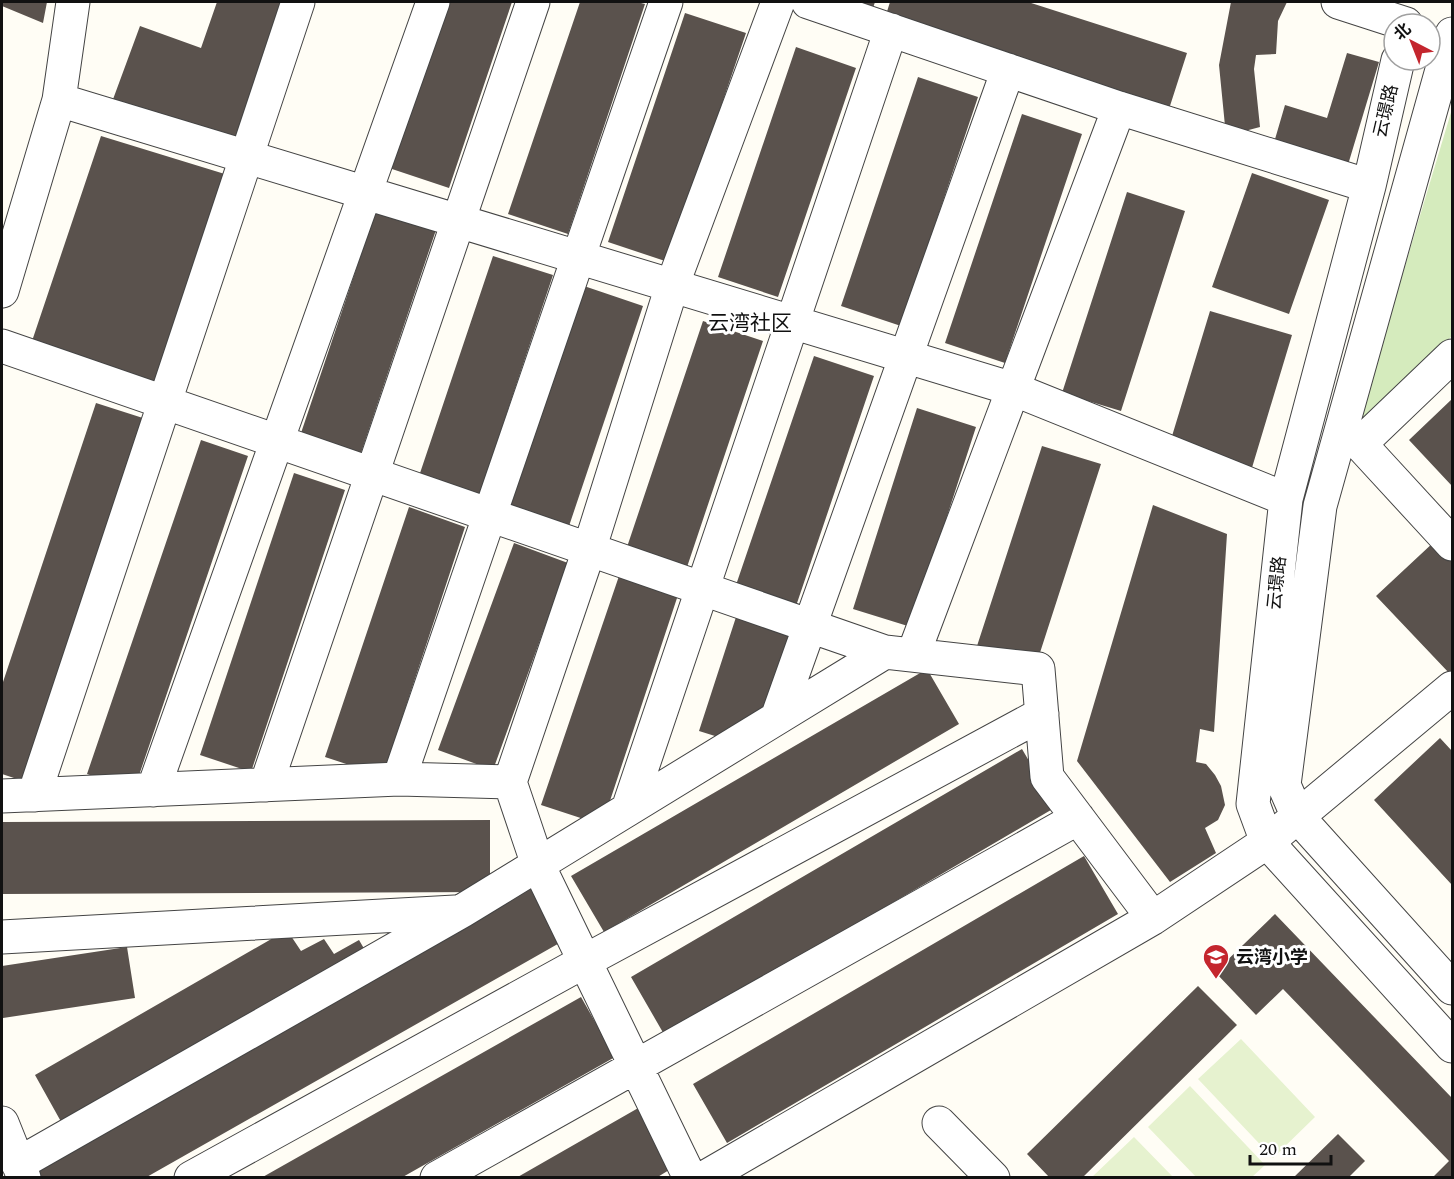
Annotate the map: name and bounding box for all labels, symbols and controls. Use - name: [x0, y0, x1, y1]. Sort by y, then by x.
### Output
- north arrow: [1382, 12, 1442, 72]
- text: 北: [1389, 17, 1417, 46]
- street label: 云璟路: [1367, 82, 1405, 140]
- district label: 云湾社区: [708, 308, 792, 340]
- street label: 云璟路: [1261, 555, 1293, 611]
- school or university icon: 云湾小学: [1201, 942, 1231, 980]
- place label: 云湾小学: [1236, 944, 1308, 971]
- scale bar: [1250, 1128, 1331, 1166]
- text: 20 m: [1259, 1136, 1297, 1163]

